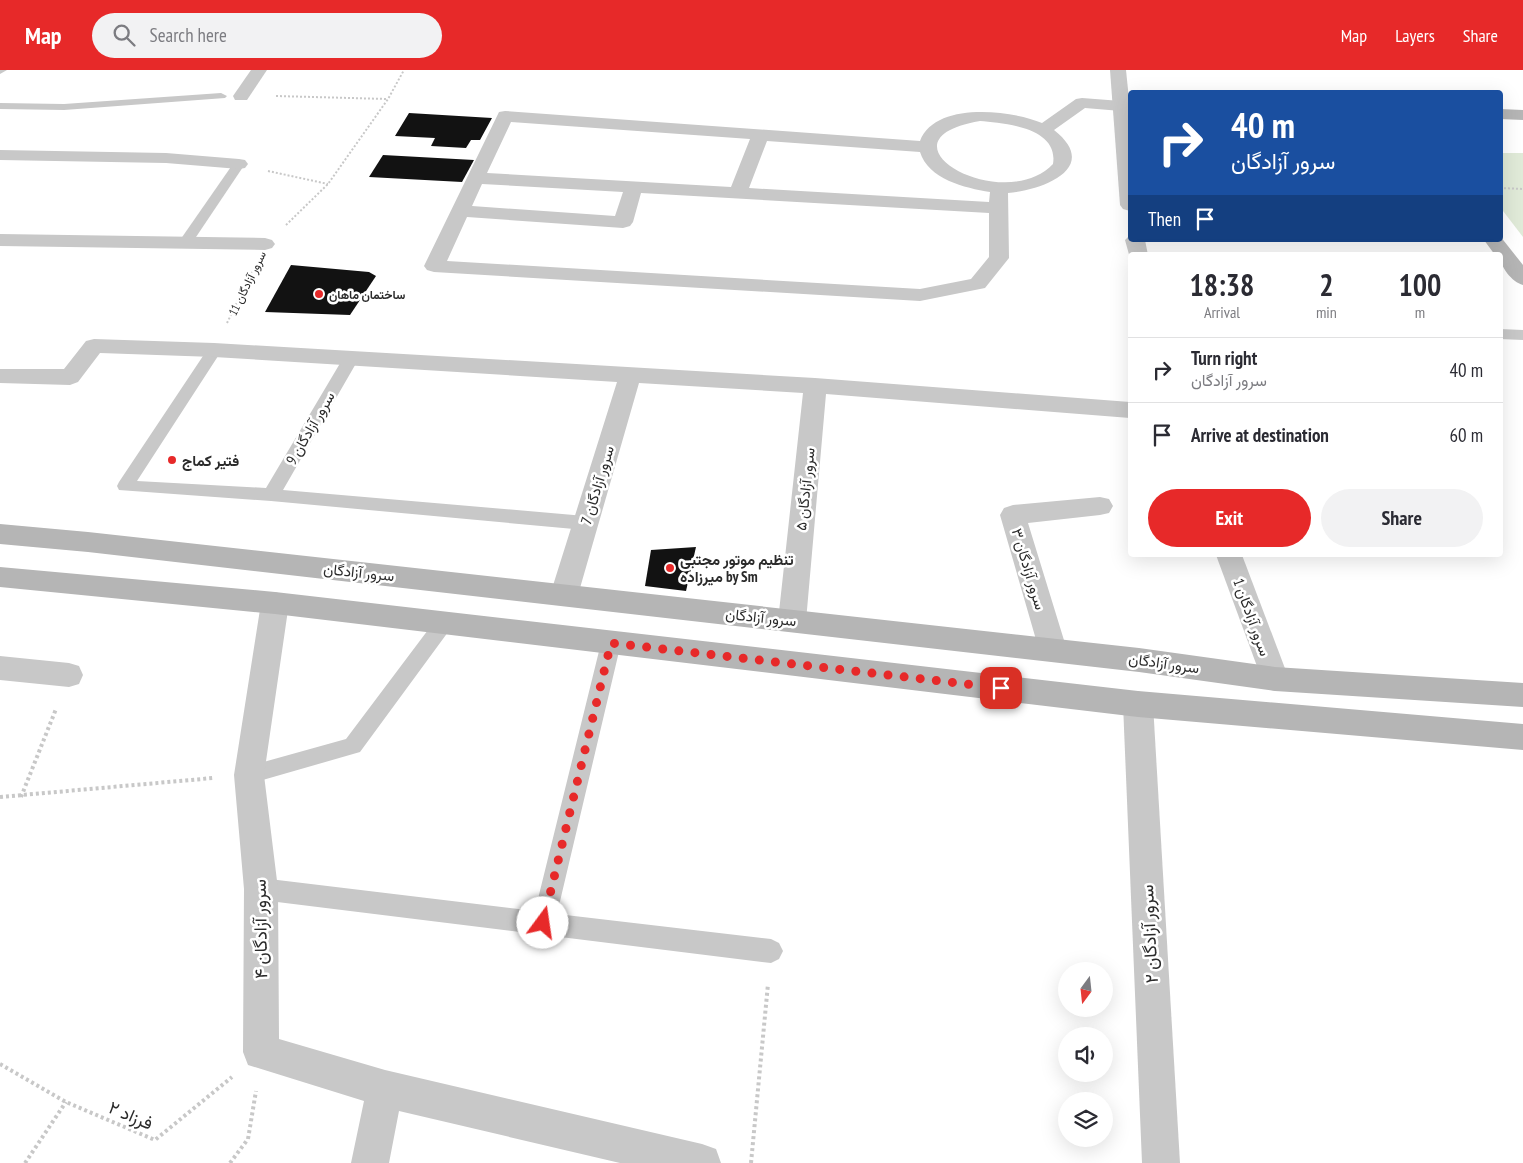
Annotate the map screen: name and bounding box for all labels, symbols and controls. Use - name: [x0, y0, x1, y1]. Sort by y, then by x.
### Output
- search box: [92, 13, 442, 58]
- text: Map: [25, 20, 62, 51]
- icon: search: [110, 21, 138, 49]
- text: Search here: [150, 23, 227, 47]
- text: Map: [1341, 24, 1367, 47]
- text: Layers: [1395, 24, 1435, 47]
- text: Share: [1463, 24, 1498, 47]
- text: 40 m: [1231, 102, 1295, 148]
- icon: right: [1148, 110, 1213, 175]
- text: سرور آزادگان: [1231, 147, 1335, 175]
- icon: arrive: [1191, 205, 1219, 233]
- text: Then: [1148, 207, 1181, 231]
- street label: سرور آزادگان 11: [225, 248, 270, 318]
- text: 18:38: [1190, 265, 1254, 304]
- text: 2: [1319, 265, 1334, 304]
- text: 100: [1398, 265, 1441, 304]
- place label: ساختمان ماهان: [329, 287, 406, 302]
- marker: ساختمان ماهان: [313, 288, 325, 300]
- text: Arrival: [1204, 302, 1240, 322]
- text: min: [1316, 302, 1337, 322]
- text: m: [1415, 302, 1425, 322]
- text: Turn right: [1191, 346, 1257, 370]
- icon: right: [1148, 356, 1176, 384]
- text: 40 m: [1450, 358, 1483, 382]
- text: سرور آزادگان: [1191, 370, 1267, 390]
- street label: سرور آزادگان 9: [281, 388, 339, 468]
- icon: arrive: [1148, 421, 1176, 449]
- text: Arrive at destination: [1191, 423, 1329, 447]
- text: 60 m: [1450, 423, 1483, 447]
- street label: سرور آزادگان 7: [576, 443, 618, 527]
- street label: سرور آزادگان ۵: [791, 446, 819, 531]
- place label: فتیر کماج: [182, 451, 239, 471]
- marker: فتیر کماج: [166, 454, 178, 466]
- button: Exit: [1148, 489, 1311, 547]
- button: Share: [1321, 489, 1483, 547]
- street label: سرور آزادگان ۳: [1008, 526, 1050, 612]
- place label: تنظیم موتور مجتبی میرزاده by Sm: [680, 550, 794, 586]
- street label: سرور آزادگان: [323, 559, 396, 585]
- marker: تنظیم موتور مجتبی میرزاده by Sm: [664, 562, 676, 574]
- street label: سرور آزادگان 1: [1229, 576, 1275, 659]
- street label: سرور آزادگان: [725, 604, 798, 630]
- street label: سرور آزادگان: [1127, 649, 1201, 677]
- pin: [980, 667, 1022, 709]
- icon: arrive: [987, 674, 1015, 702]
- street label: سرور آزادگان ۴: [248, 879, 272, 979]
- street label: سرور آزادگان ۲: [1135, 884, 1163, 984]
- position arrow: [516, 896, 568, 948]
- north arrow: [1058, 962, 1112, 1018]
- map controls: [1058, 962, 1113, 1147]
- button: sound: [1058, 1027, 1113, 1082]
- button: layers: [1058, 1092, 1113, 1147]
- street label: فرزاد ۲: [105, 1095, 157, 1135]

